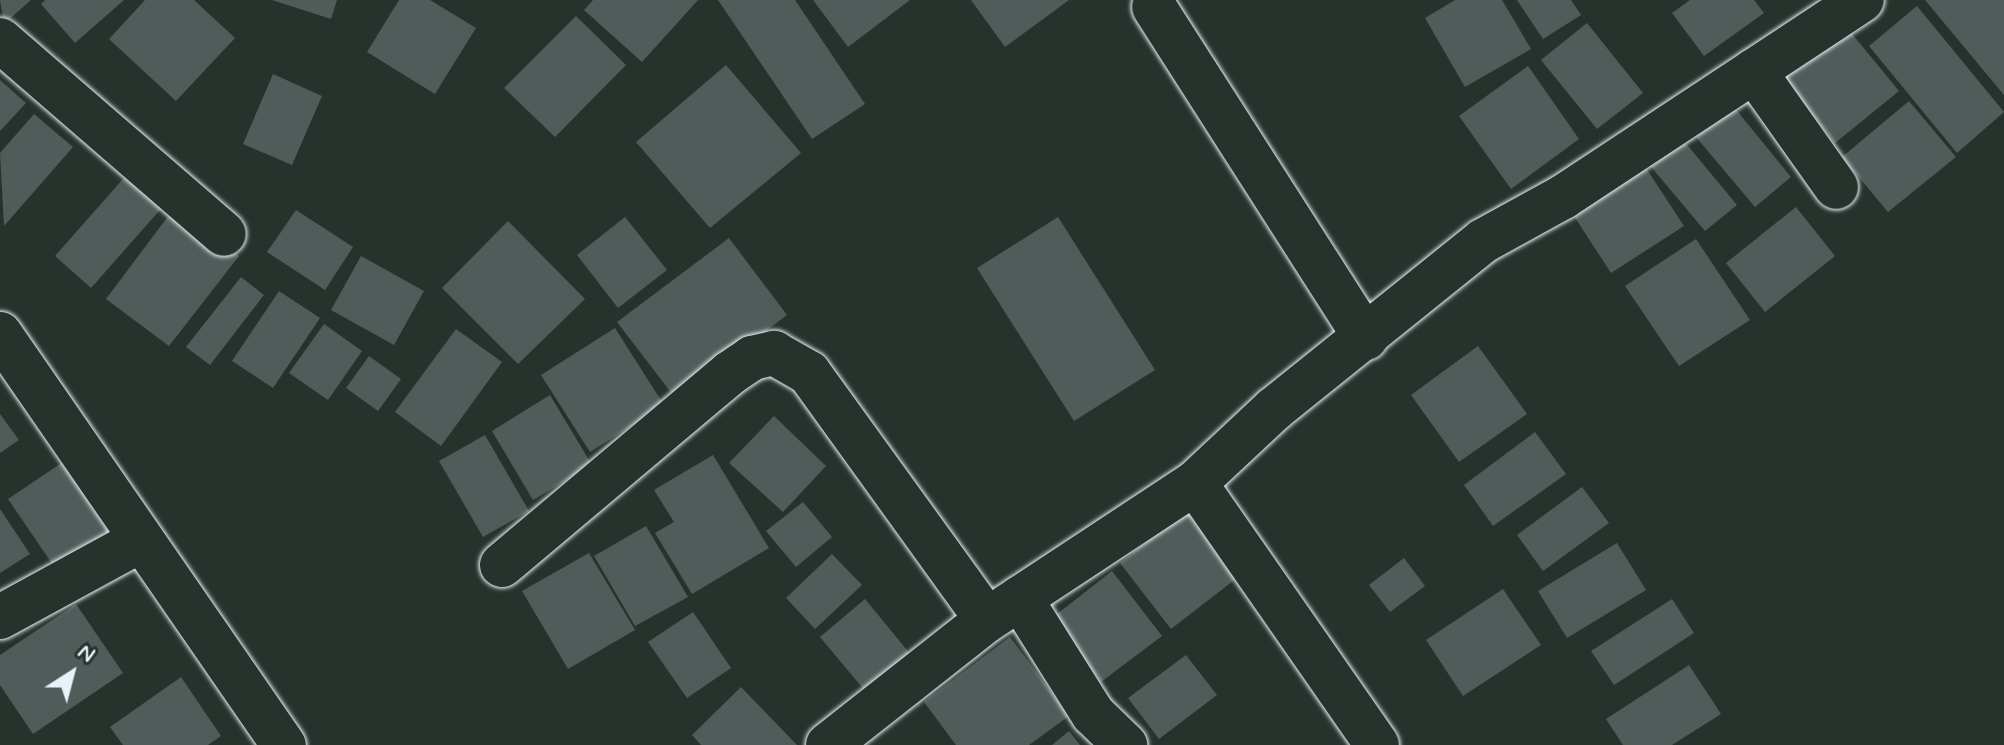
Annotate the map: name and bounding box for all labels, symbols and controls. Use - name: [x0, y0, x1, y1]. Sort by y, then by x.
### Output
- north arrow: [32, 633, 112, 713]
- text: N: [72, 638, 100, 669]

